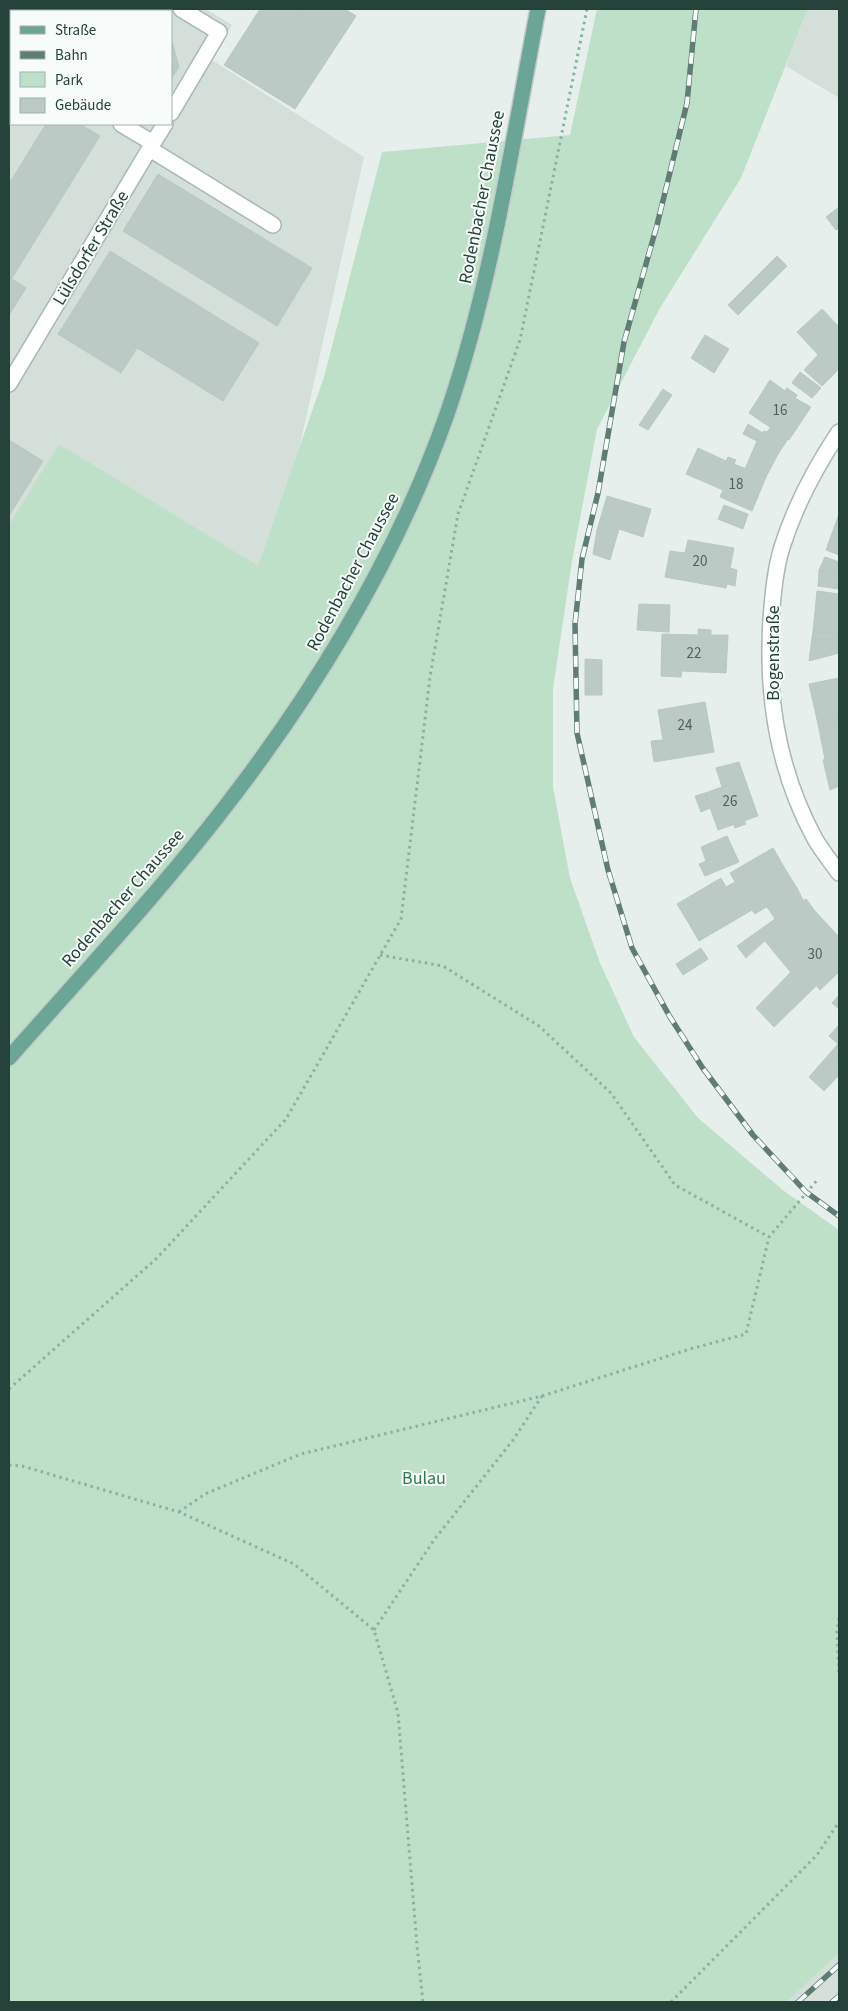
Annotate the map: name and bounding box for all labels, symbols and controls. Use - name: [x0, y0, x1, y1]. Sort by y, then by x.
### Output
- legend: [10, 10, 172, 125]
- text: Straße: [55, 20, 96, 41]
- text: Bahn: [55, 45, 88, 66]
- text: Park: [55, 70, 84, 91]
- text: Gebäude: [55, 95, 111, 116]
- street label: Rodenbacher Chaussee: [453, 108, 511, 286]
- street label: Lülsdorfer Straße: [47, 186, 135, 310]
- house number: 16: [773, 400, 787, 421]
- house number: 18: [729, 474, 743, 495]
- street label: Rodenbacher Chaussee: [301, 488, 405, 656]
- house number: 20: [693, 551, 707, 572]
- street label: Bogenstraße: [761, 605, 786, 701]
- house number: 22: [687, 643, 701, 664]
- house number: 24: [678, 715, 693, 736]
- house number: 26: [723, 791, 737, 812]
- street label: Rodenbacher Chaussee: [56, 823, 190, 973]
- house number: 30: [808, 944, 822, 965]
- park label: Bulau: [402, 1466, 446, 1491]

